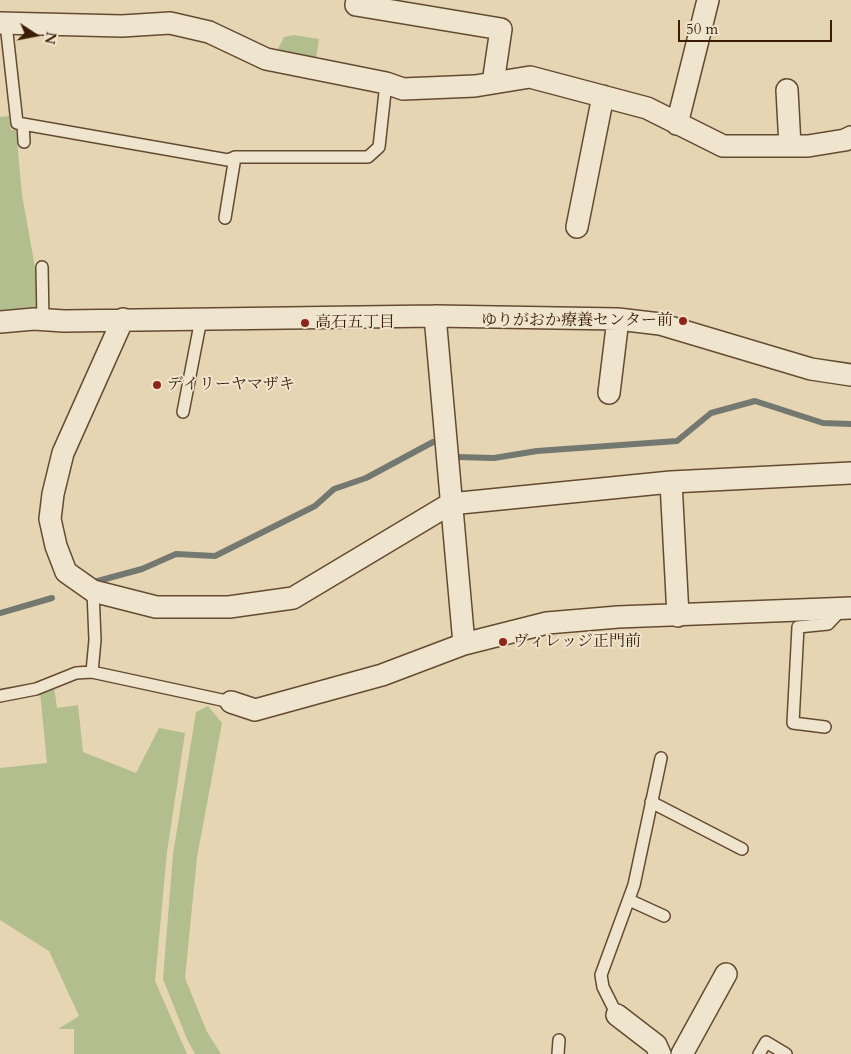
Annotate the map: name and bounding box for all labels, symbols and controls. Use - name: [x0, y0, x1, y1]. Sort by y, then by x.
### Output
- north arrow: [10, 10, 60, 60]
- scale bar: [681, 10, 835, 42]
- text: 50 m: [686, 19, 718, 39]
- text: N: [40, 30, 61, 46]
- place label: ゆりがおか療養センター前: [481, 311, 673, 331]
- place label: 高石五丁目: [315, 313, 395, 333]
- marker: ゆりがおか療養センター前: [677, 315, 689, 327]
- marker: 高石五丁目: [299, 317, 311, 329]
- place label: デイリーヤマザキ: [167, 375, 295, 395]
- marker: デイリーヤマザキ: [151, 379, 163, 391]
- place label: ヴィレッジ正門前: [513, 632, 641, 652]
- marker: ヴィレッジ正門前: [497, 636, 509, 648]

